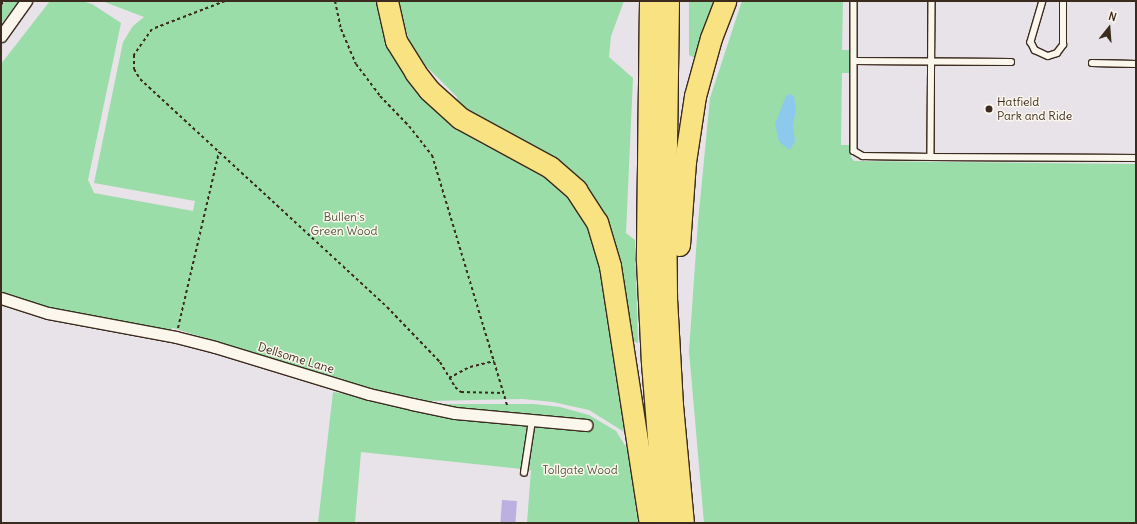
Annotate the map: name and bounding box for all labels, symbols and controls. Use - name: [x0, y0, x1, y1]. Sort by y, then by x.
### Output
- north arrow: [1089, 8, 1129, 48]
- text: N: [1107, 9, 1118, 24]
- place label: Hatfield Park and Ride: [997, 95, 1072, 123]
- marker: Hatfield Park and Ride: [984, 104, 994, 114]
- park label: Bullen's Green Wood: [311, 210, 377, 238]
- street label: Dellsome Lane: [256, 340, 336, 376]
- park label: Tollgate Wood: [542, 463, 618, 477]

